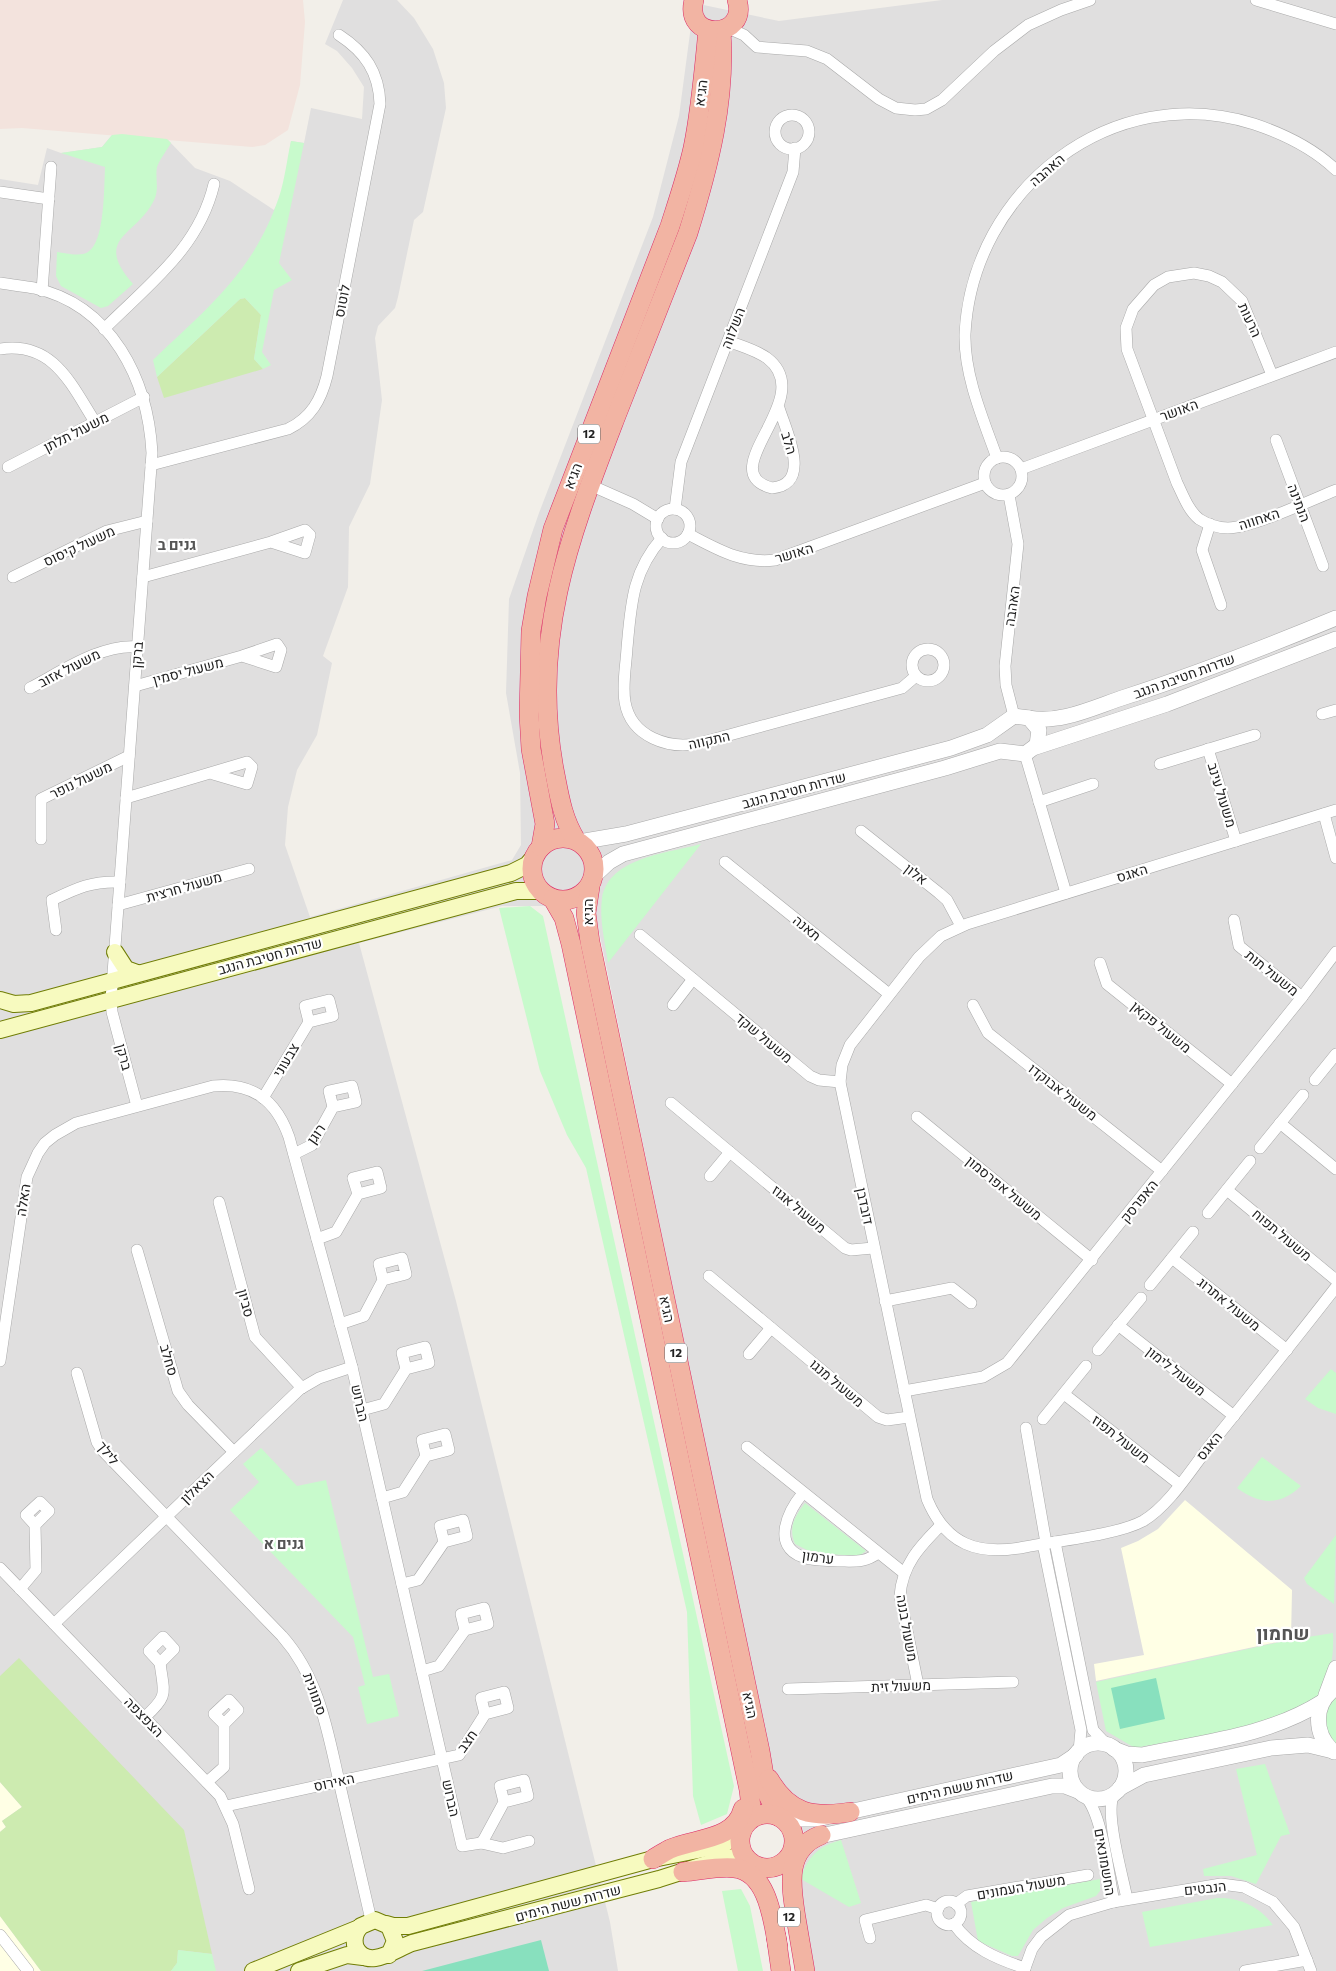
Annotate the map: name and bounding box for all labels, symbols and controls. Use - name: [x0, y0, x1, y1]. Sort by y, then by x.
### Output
- street label: הגיא: [690, 79, 711, 107]
- street label: האהבה: [1026, 150, 1068, 190]
- street label: לוטוס: [330, 283, 353, 319]
- street label: הרעות: [1235, 300, 1266, 340]
- street label: השלווה: [717, 305, 748, 351]
- street label: האושר: [1157, 395, 1200, 424]
- street label: משעול תלתן: [40, 408, 111, 455]
- road number: 12: [578, 424, 600, 444]
- street label: הלב: [778, 429, 801, 456]
- street label: הגיא: [560, 460, 585, 491]
- street label: הנתינה: [1284, 481, 1314, 524]
- street label: האחווה: [1236, 504, 1282, 533]
- street label: משעול קיסוס: [40, 522, 117, 570]
- district label: גנים ב: [158, 535, 196, 553]
- street label: האושר: [773, 539, 815, 566]
- street label: האהבה: [1000, 584, 1023, 627]
- street label: ברקן: [127, 640, 146, 669]
- street label: משעול אזוב: [35, 645, 103, 690]
- street label: שדרות חטיבת הנגב: [1131, 649, 1237, 702]
- street label: משעול יסמין: [151, 653, 225, 688]
- street label: התקווה: [686, 726, 731, 753]
- street label: משעול נופר: [47, 757, 115, 802]
- street label: משעול עינב: [1205, 760, 1240, 829]
- street label: שדרות חטיבת הנגב: [740, 767, 848, 812]
- street label: אלון: [901, 859, 931, 888]
- street label: האגס: [1114, 860, 1149, 885]
- street label: משעול חרצית: [144, 868, 224, 905]
- street label: הגיא: [579, 899, 596, 925]
- street label: תאנה: [790, 911, 825, 944]
- street label: שדרות חטיבת הנגב: [216, 933, 324, 978]
- street label: משעול תות: [1242, 946, 1302, 999]
- street label: משעול פקאן: [1128, 997, 1195, 1056]
- street label: משעול שקד: [732, 1009, 796, 1066]
- street label: צבעוני: [269, 1039, 302, 1080]
- street label: ברקן: [113, 1042, 136, 1073]
- street label: משעול אבוקדו: [1025, 1059, 1101, 1124]
- street label: רוגן: [303, 1120, 328, 1147]
- street label: משעול אפרסמון: [963, 1152, 1046, 1223]
- street label: האפרסק: [1116, 1176, 1161, 1226]
- street label: משעול אגוז: [769, 1181, 830, 1236]
- street label: האלה: [12, 1182, 33, 1217]
- street label: דובדבן: [853, 1186, 878, 1226]
- street label: משעול תפוח: [1249, 1205, 1315, 1264]
- street label: משעול אתרוג: [1194, 1273, 1264, 1334]
- street label: סביון: [235, 1287, 258, 1319]
- street label: הגיא: [656, 1294, 679, 1324]
- street label: סחלב: [157, 1342, 182, 1378]
- street label: משעול לימון: [1143, 1342, 1209, 1399]
- road number: 12: [665, 1344, 687, 1362]
- street label: משעול מנגו: [807, 1355, 868, 1410]
- street label: הברוש: [348, 1383, 373, 1423]
- street label: משעול תפוז: [1089, 1411, 1154, 1466]
- street label: האגס: [1192, 1428, 1225, 1463]
- street label: לילך: [94, 1437, 123, 1468]
- street label: הצאלון: [176, 1467, 217, 1507]
- district label: גנים א: [264, 1534, 304, 1552]
- street label: ערמון: [801, 1546, 835, 1567]
- street label: משעול בננה: [893, 1593, 922, 1663]
- district label: שחמון: [1257, 1621, 1309, 1644]
- street label: סתוונית: [300, 1670, 331, 1717]
- street label: משעול זית: [871, 1676, 931, 1695]
- street label: הגיא: [739, 1690, 762, 1720]
- street label: הצפצפה: [121, 1693, 168, 1740]
- street label: חצב: [453, 1726, 480, 1755]
- street label: שדרות ששת הימים: [905, 1766, 1015, 1807]
- street label: האירוס: [312, 1769, 356, 1794]
- street label: הברוש: [439, 1778, 464, 1818]
- street label: החשמונאים: [1091, 1827, 1120, 1897]
- street label: משעול העמונים: [975, 1870, 1067, 1903]
- street label: הנבטים: [1183, 1877, 1227, 1898]
- street label: שדרות ששת הימים: [513, 1880, 623, 1925]
- road number: 12: [778, 1908, 800, 1926]

